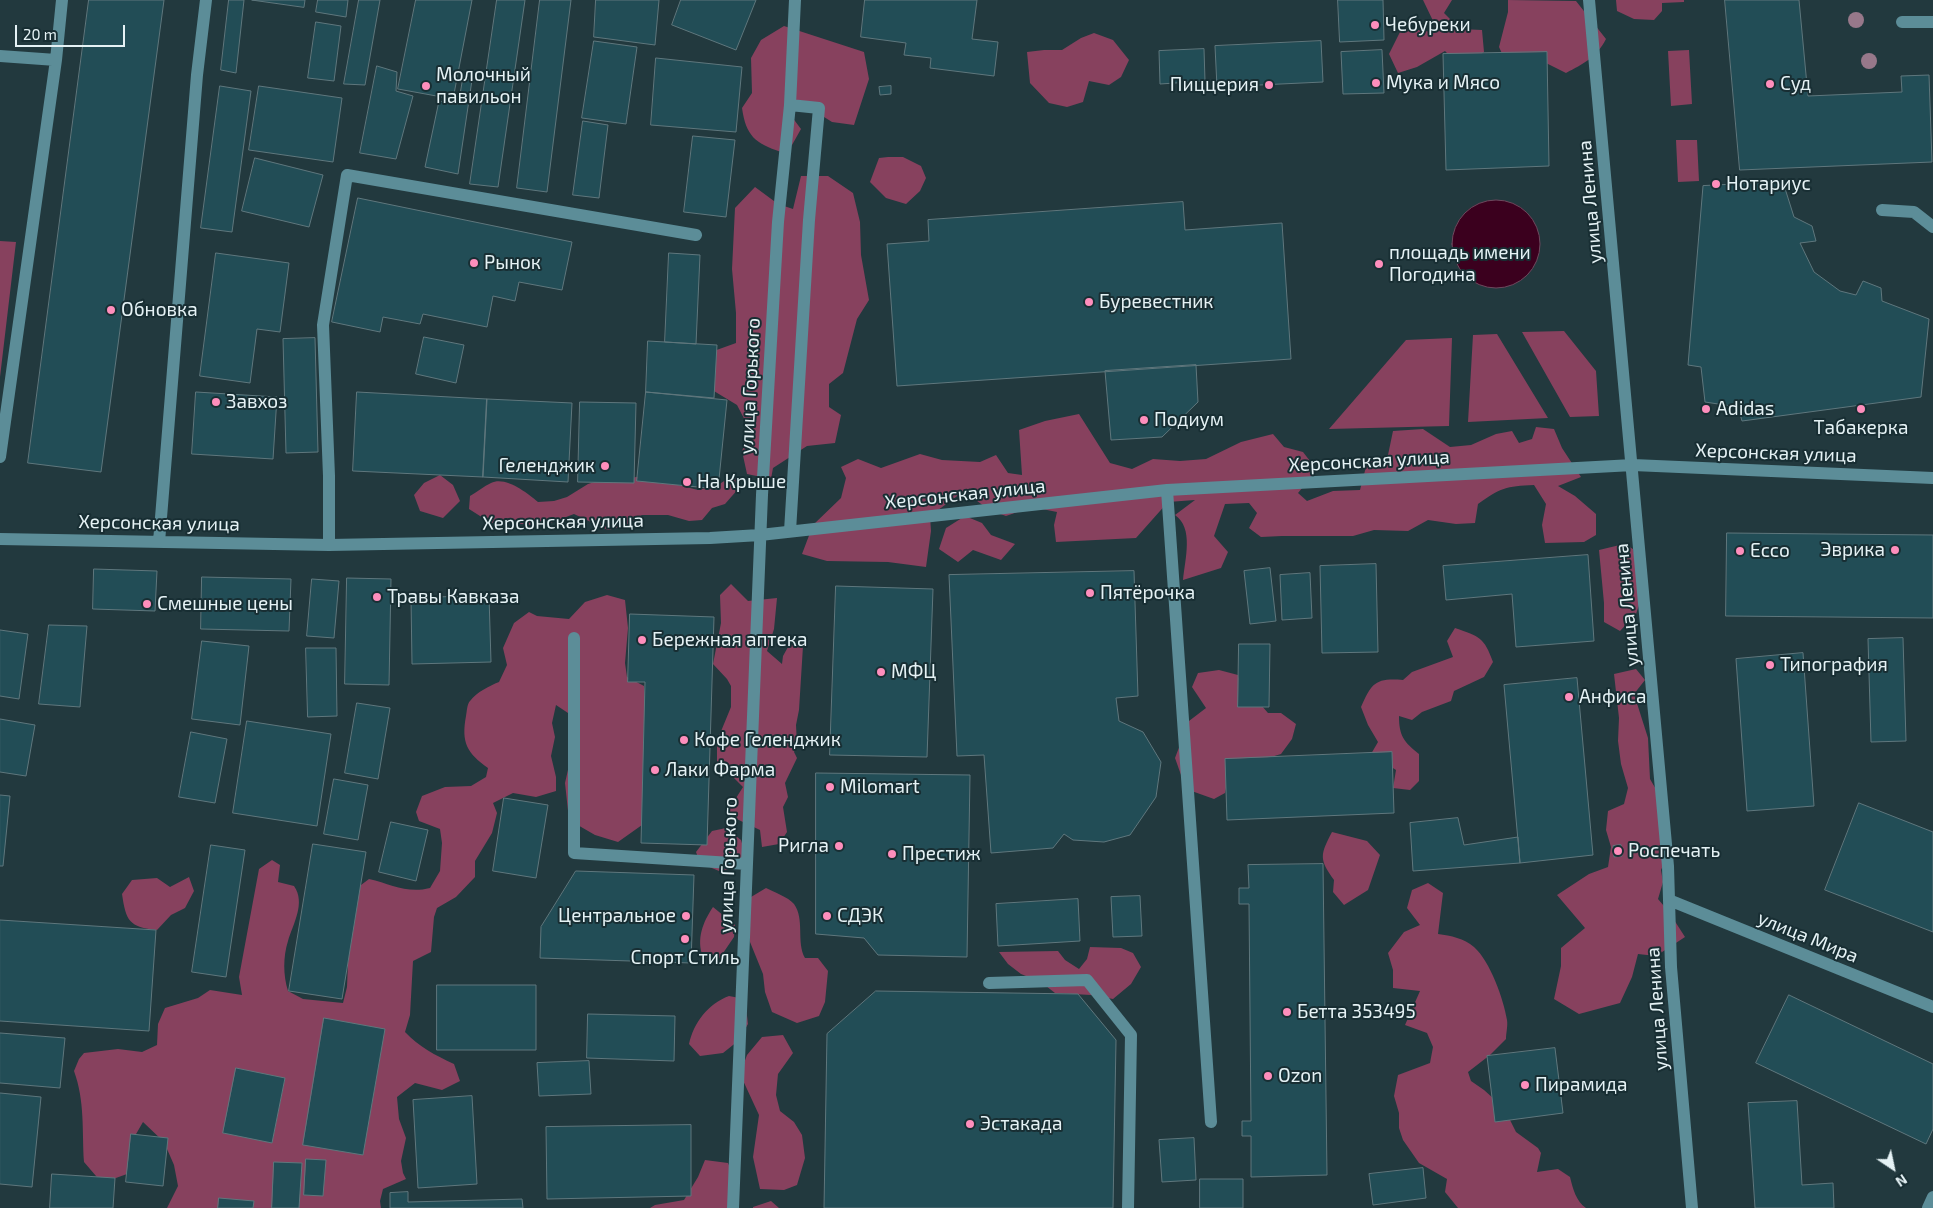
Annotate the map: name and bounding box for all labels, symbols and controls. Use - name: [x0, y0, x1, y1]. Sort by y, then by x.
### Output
- place label: Чебуреки: [1385, 14, 1471, 36]
- scale bar: [18, 15, 128, 47]
- marker: Чебуреки: [1369, 19, 1381, 31]
- text: 20 m: [23, 25, 57, 43]
- place label: Молочный павильон: [436, 64, 531, 108]
- place label: Мука и Мясо: [1386, 72, 1500, 94]
- place label: Суд: [1780, 73, 1811, 95]
- place label: Пиццерия: [1170, 74, 1259, 96]
- marker: Мука и Мясо: [1370, 77, 1382, 89]
- marker: Суд: [1764, 78, 1776, 90]
- marker: Пиццерия: [1263, 79, 1275, 91]
- marker: Молочный павильон: [420, 80, 432, 92]
- street label: улица Ленина: [1573, 139, 1607, 265]
- place label: Нотариус: [1726, 173, 1811, 195]
- marker: Нотариус: [1710, 178, 1722, 190]
- place label: площадь имени Погодина: [1389, 242, 1531, 286]
- place label: Рынок: [484, 252, 541, 274]
- marker: Рынок: [468, 257, 480, 269]
- marker: площадь имени Погодина: [1373, 258, 1385, 270]
- place label: Буревестник: [1099, 291, 1214, 313]
- marker: Буревестник: [1083, 296, 1095, 308]
- place label: Обновка: [121, 299, 198, 321]
- marker: Обновка: [105, 304, 117, 316]
- street label: улица Горького: [735, 317, 765, 455]
- place label: Завхоз: [226, 391, 288, 413]
- marker: Завхоз: [210, 396, 222, 408]
- place label: Adidas: [1716, 398, 1774, 420]
- marker: Adidas: [1700, 403, 1712, 415]
- marker: Табакерка: [1855, 403, 1867, 415]
- place label: Подиум: [1154, 409, 1224, 431]
- marker: Подиум: [1138, 414, 1150, 426]
- place label: Табакерка: [1813, 417, 1909, 439]
- street label: Херсонская улица: [1695, 439, 1857, 467]
- street label: Херсонская улица: [1288, 445, 1450, 477]
- place label: Геленджик: [498, 455, 595, 477]
- marker: Геленджик: [599, 460, 611, 472]
- place label: На Крыше: [697, 471, 786, 493]
- street label: Херсонская улица: [883, 474, 1047, 514]
- marker: На Крыше: [681, 476, 693, 488]
- street label: Херсонская улица: [482, 509, 644, 535]
- street label: Херсонская улица: [78, 510, 240, 536]
- place label: Эврика: [1821, 539, 1885, 561]
- place label: Ecco: [1750, 540, 1790, 562]
- street label: улица Ленина: [1610, 542, 1644, 668]
- marker: Эврика: [1889, 544, 1901, 556]
- marker: Ecco: [1734, 545, 1746, 557]
- place label: Пятёрочка: [1100, 582, 1195, 604]
- place label: Травы Кавказа: [387, 586, 519, 608]
- marker: Пятёрочка: [1084, 587, 1096, 599]
- marker: Травы Кавказа: [371, 591, 383, 603]
- place label: Смешные цены: [157, 593, 293, 615]
- marker: Смешные цены: [141, 598, 153, 610]
- place label: Бережная аптека: [652, 629, 807, 651]
- marker: Бережная аптека: [636, 634, 648, 646]
- place label: Типография: [1780, 654, 1888, 676]
- marker: Типография: [1764, 659, 1776, 671]
- place label: МФЦ: [891, 661, 936, 683]
- marker: МФЦ: [875, 666, 887, 678]
- place label: Анфиса: [1579, 686, 1647, 708]
- marker: Анфиса: [1563, 691, 1575, 703]
- place label: Кофе Геленджик: [694, 729, 841, 751]
- marker: Кофе Геленджик: [678, 734, 690, 746]
- place label: Лаки Фарма: [665, 759, 775, 781]
- marker: Лаки Фарма: [649, 764, 661, 776]
- place label: Milomart: [840, 776, 920, 798]
- marker: Milomart: [824, 781, 836, 793]
- street label: улица Горького: [714, 796, 742, 934]
- place label: Ригла: [778, 835, 829, 857]
- marker: Ригла: [833, 840, 845, 852]
- place label: Роспечать: [1628, 840, 1720, 862]
- place label: Престиж: [902, 843, 981, 865]
- marker: Роспечать: [1612, 845, 1624, 857]
- marker: Престиж: [886, 848, 898, 860]
- place label: Центральное: [558, 905, 676, 927]
- place label: СДЭК: [837, 905, 883, 927]
- street label: улица Мира: [1754, 906, 1862, 968]
- marker: Центральное: [680, 910, 692, 922]
- marker: СДЭК: [821, 910, 833, 922]
- marker: Спорт Cтиль: [679, 933, 691, 945]
- place label: Спорт Cтиль: [630, 947, 740, 969]
- street label: улица Ленина: [1641, 947, 1673, 1071]
- place label: Бетта 353495: [1297, 1001, 1416, 1023]
- marker: Бетта 353495: [1281, 1006, 1293, 1018]
- place label: Ozon: [1278, 1065, 1322, 1087]
- marker: Ozon: [1262, 1070, 1274, 1082]
- place label: Пирамида: [1535, 1074, 1627, 1096]
- marker: Пирамида: [1519, 1079, 1531, 1091]
- place label: Эстакада: [980, 1113, 1062, 1135]
- marker: Эстакада: [964, 1118, 976, 1130]
- north arrow: [1868, 1143, 1918, 1193]
- text: N: [1893, 1171, 1911, 1191]

